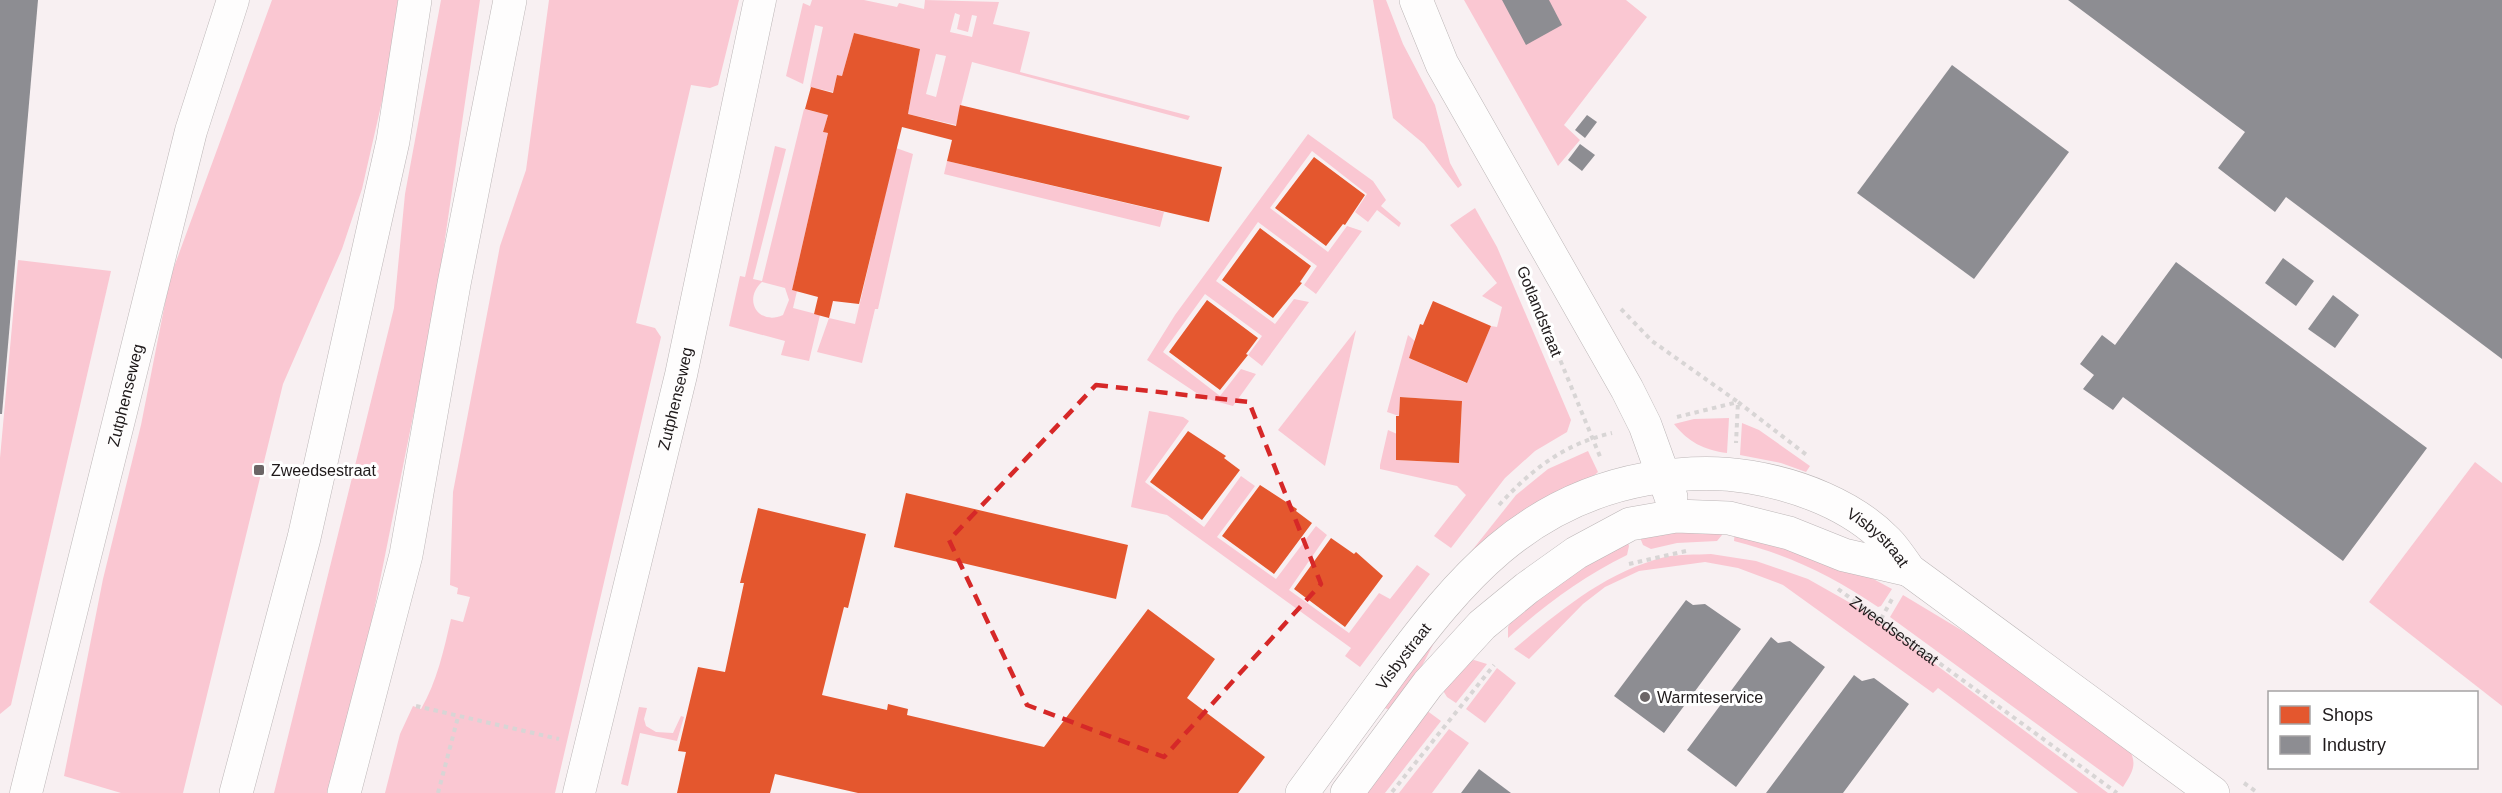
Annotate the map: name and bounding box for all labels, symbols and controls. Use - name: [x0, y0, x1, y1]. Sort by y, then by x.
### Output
- street label: Gotlandstraat: [1514, 263, 1566, 359]
- street label: Zutphenseweg: [105, 342, 147, 448]
- street label: Zutphenseweg: [655, 346, 696, 452]
- place label: Zweedsestraat: [271, 462, 376, 479]
- marker: Zweedsestraat: [252, 463, 266, 477]
- street label: Visbystraat: [1844, 505, 1912, 571]
- street label: Zweedsestraat: [1847, 593, 1942, 669]
- street label: Visbystraat: [1373, 619, 1434, 693]
- place label: Warmteservice: [1657, 689, 1763, 706]
- marker: Warmteservice: [1638, 690, 1652, 704]
- legend: [2268, 691, 2478, 769]
- text: Shops: [2322, 705, 2373, 725]
- text: Industry: [2322, 735, 2386, 755]

